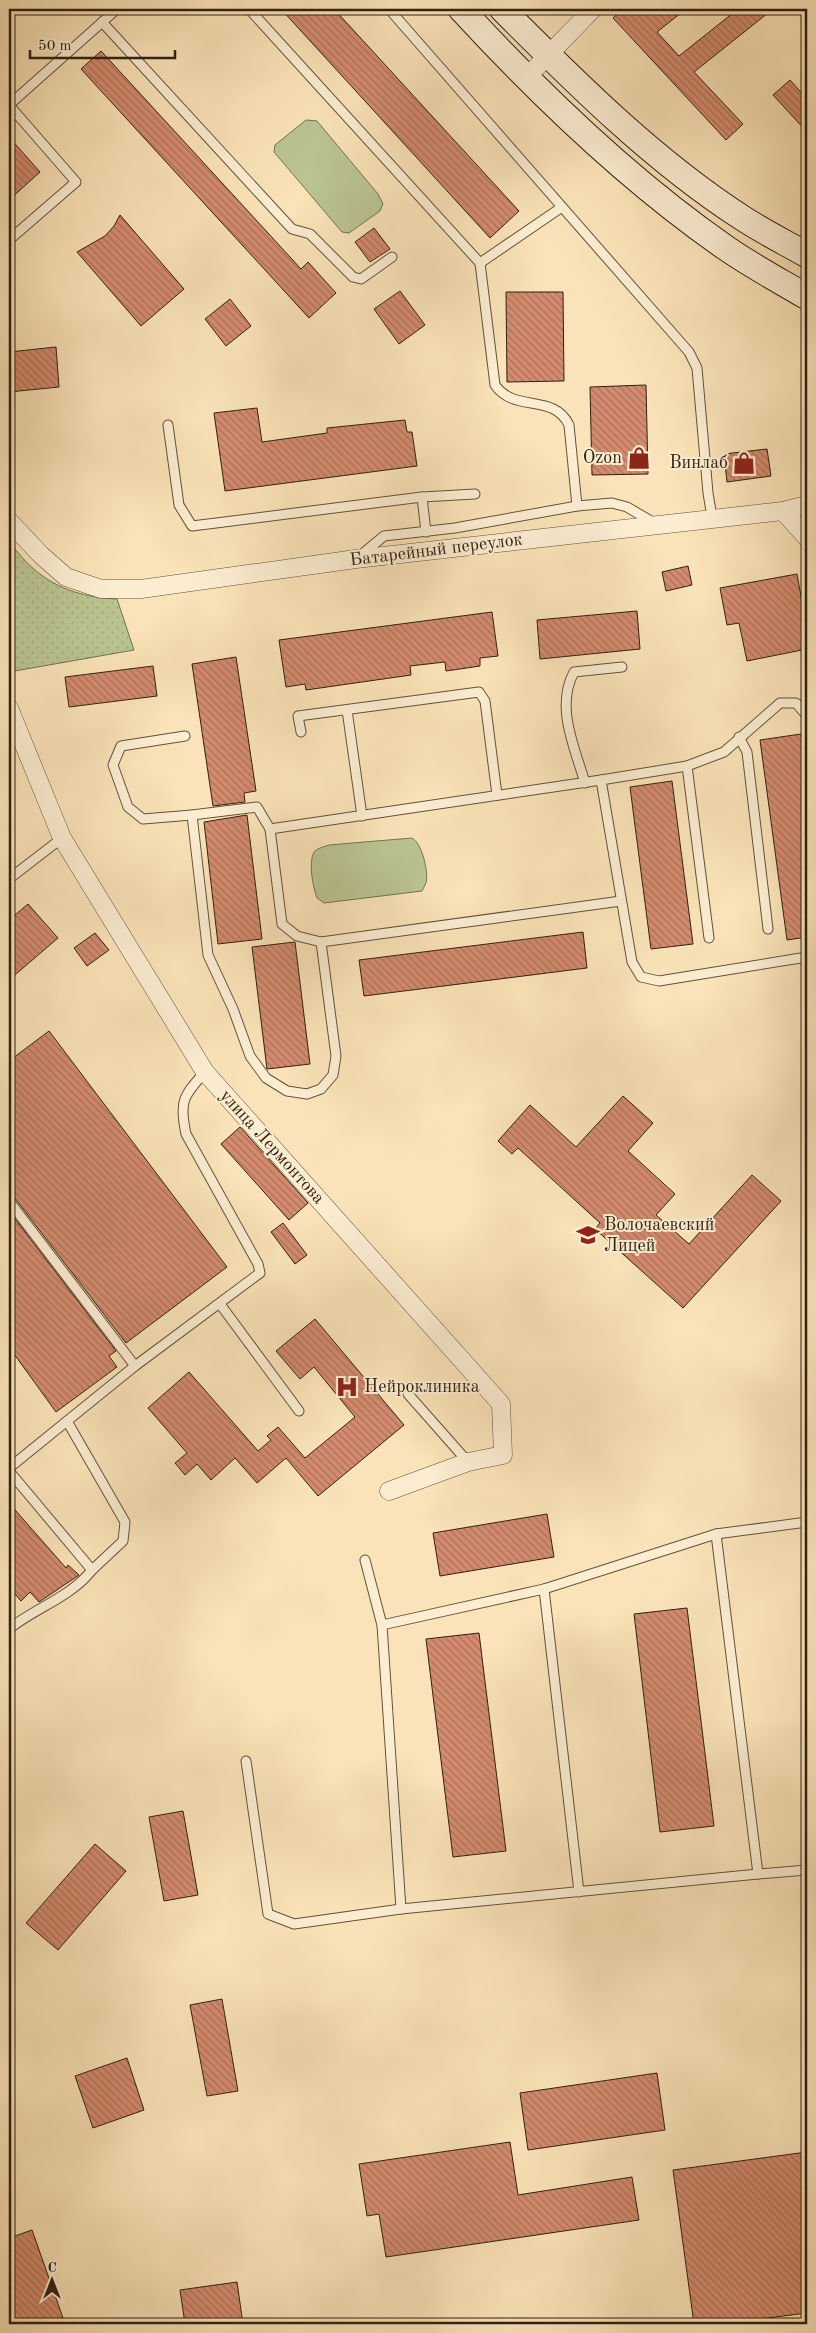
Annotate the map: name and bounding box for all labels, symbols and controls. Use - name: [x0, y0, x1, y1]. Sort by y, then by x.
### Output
- scale bar: [30, 28, 175, 60]
- text: 50 m: [38, 39, 72, 54]
- shop icon: Ozon: [626, 445, 652, 471]
- place label: Ozon: [583, 449, 622, 467]
- shop icon: Винлаб: [731, 450, 757, 476]
- place label: Винлаб: [669, 454, 728, 472]
- street label: Батарейный переулок: [348, 530, 524, 570]
- street label: улица Лермонтова: [216, 1086, 328, 1208]
- place label: Волочаевский Лицей: [604, 1216, 714, 1255]
- school or university icon: Волочаевский Лицей: [575, 1222, 601, 1248]
- hospital icon: Нейроклиника: [334, 1374, 360, 1400]
- place label: Нейроклиника: [364, 1378, 480, 1396]
- north arrow: [28, 2256, 78, 2306]
- text: С: [47, 2261, 57, 2275]

